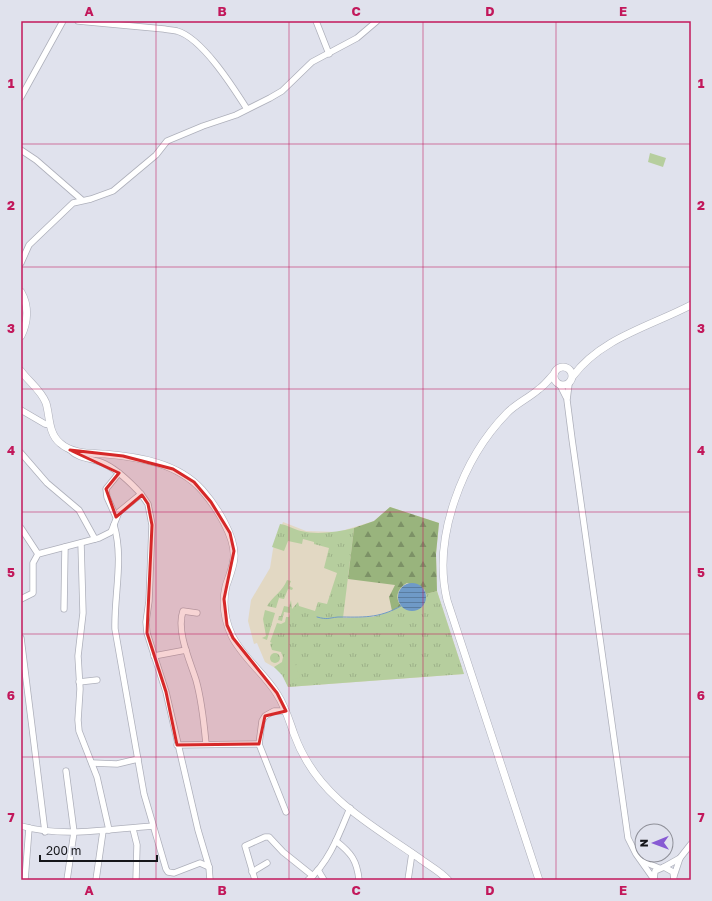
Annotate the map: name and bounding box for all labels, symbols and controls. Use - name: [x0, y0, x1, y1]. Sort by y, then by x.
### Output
- text: A: [84, 3, 94, 19]
- text: B: [217, 3, 227, 19]
- text: C: [351, 3, 361, 19]
- text: D: [485, 3, 495, 19]
- text: E: [619, 3, 627, 19]
- text: 1: [8, 75, 15, 91]
- text: 1: [698, 75, 705, 91]
- text: 2: [7, 197, 15, 213]
- text: 2: [697, 197, 705, 213]
- text: 3: [7, 320, 15, 336]
- text: 3: [697, 320, 705, 336]
- text: 4: [7, 442, 15, 458]
- text: 4: [697, 442, 705, 458]
- text: 5: [7, 564, 15, 580]
- text: 5: [697, 564, 705, 580]
- text: 6: [7, 687, 15, 703]
- text: 6: [697, 687, 705, 703]
- text: 7: [7, 809, 15, 825]
- text: 7: [697, 809, 705, 825]
- north arrow: [634, 823, 674, 863]
- scale bar: [40, 837, 157, 863]
- text: N: [637, 839, 650, 847]
- text: 200 m: [46, 843, 81, 858]
- text: A: [84, 882, 94, 898]
- text: B: [217, 882, 227, 898]
- text: C: [351, 882, 361, 898]
- text: D: [485, 882, 495, 898]
- text: E: [619, 882, 627, 898]

